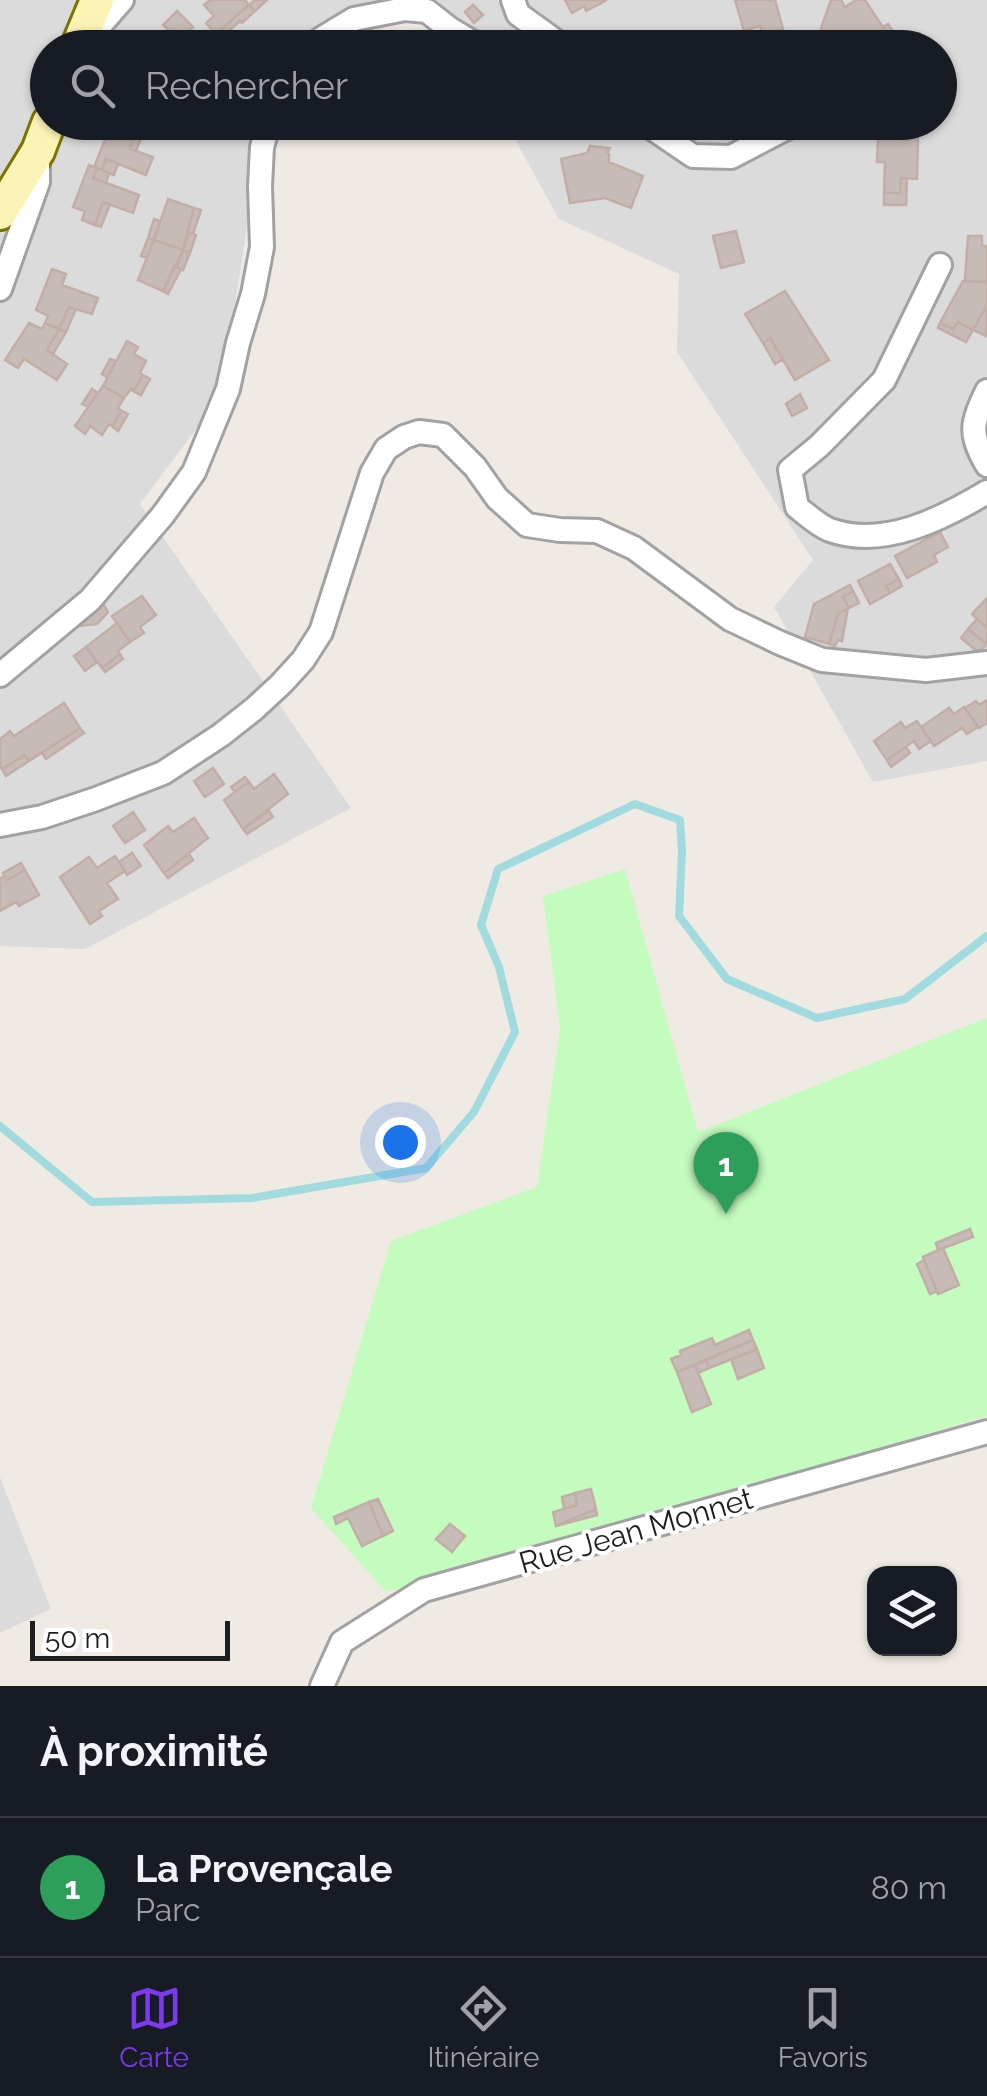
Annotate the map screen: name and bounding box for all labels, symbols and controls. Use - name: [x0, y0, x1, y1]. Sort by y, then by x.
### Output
- search box: [30, 30, 957, 140]
- icon: search: [65, 58, 120, 113]
- text: Rechercher: [145, 63, 348, 108]
- your location: [375, 1117, 426, 1168]
- pin: 1: [694, 1132, 758, 1214]
- street label: Rue Jean Monnet: [515, 1480, 757, 1581]
- map controls: [867, 1566, 957, 1656]
- button: layers: [867, 1566, 957, 1656]
- scale bar: [30, 1616, 230, 1660]
- text: 50 m: [45, 1622, 110, 1655]
- text: À proximité: [40, 1727, 268, 1776]
- text: La Provençale: [135, 1846, 393, 1891]
- text: 1: [65, 1869, 80, 1906]
- text: 80 m: [871, 1869, 947, 1906]
- text: Parc: [135, 1891, 200, 1928]
- tab: Carte: [119, 1981, 189, 2074]
- tab: Itinéraire: [427, 1981, 539, 2074]
- tab: Favoris: [778, 1981, 868, 2074]

